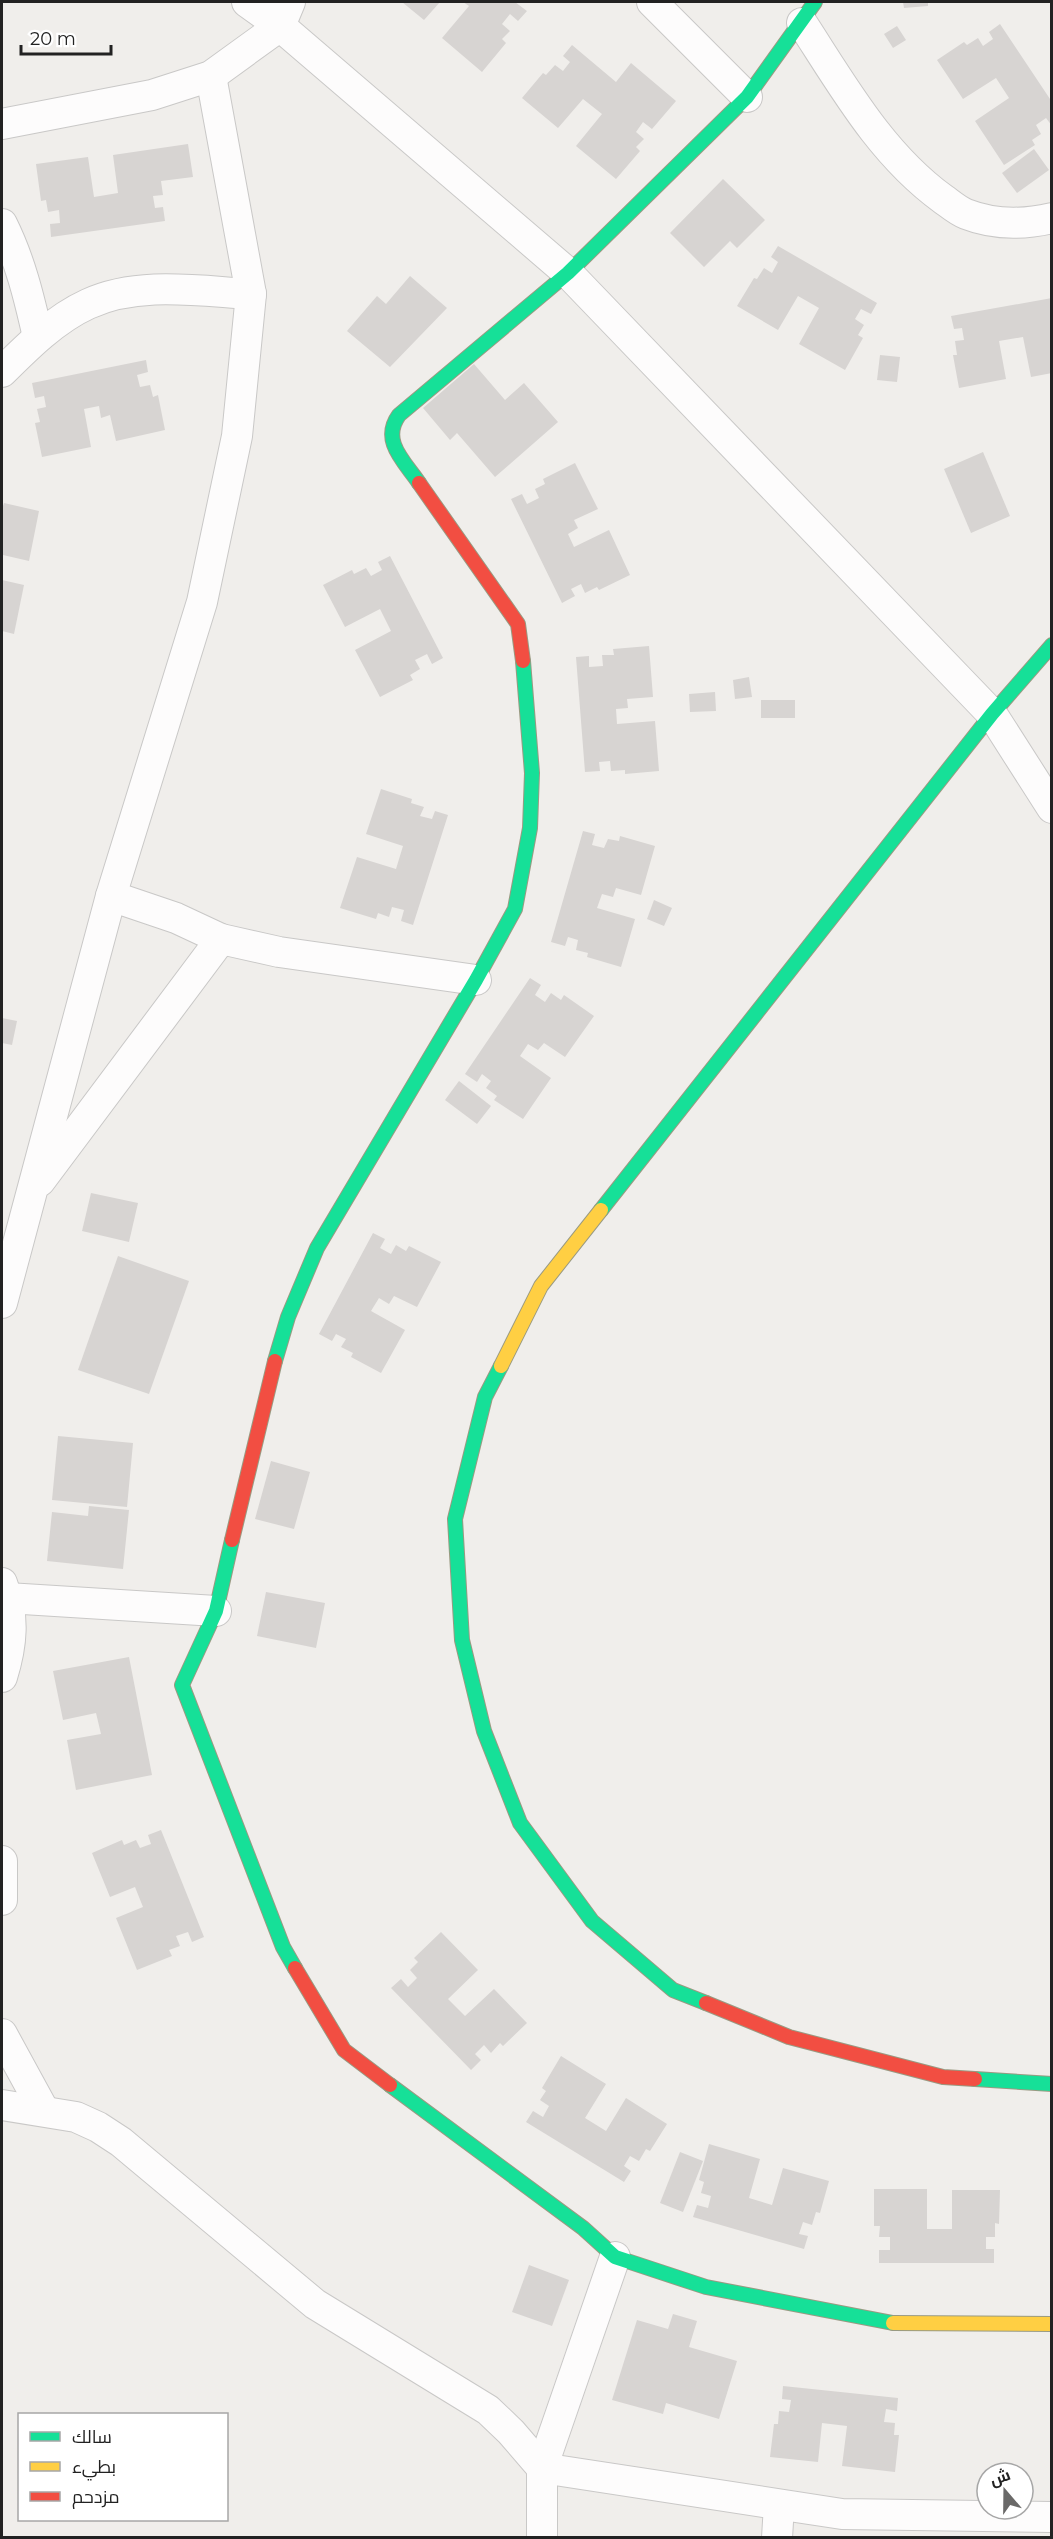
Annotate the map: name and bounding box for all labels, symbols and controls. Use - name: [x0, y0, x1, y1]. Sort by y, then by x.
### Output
- scale bar: [21, 18, 111, 56]
- text: 20 m: [30, 28, 76, 50]
- legend: [18, 2413, 228, 2521]
- text: سالك: [72, 2426, 112, 2448]
- text: بطيء: [72, 2456, 116, 2481]
- north arrow: [975, 2461, 1035, 2521]
- text: ش: [987, 2465, 1013, 2490]
- text: مزدحم: [72, 2486, 120, 2509]

